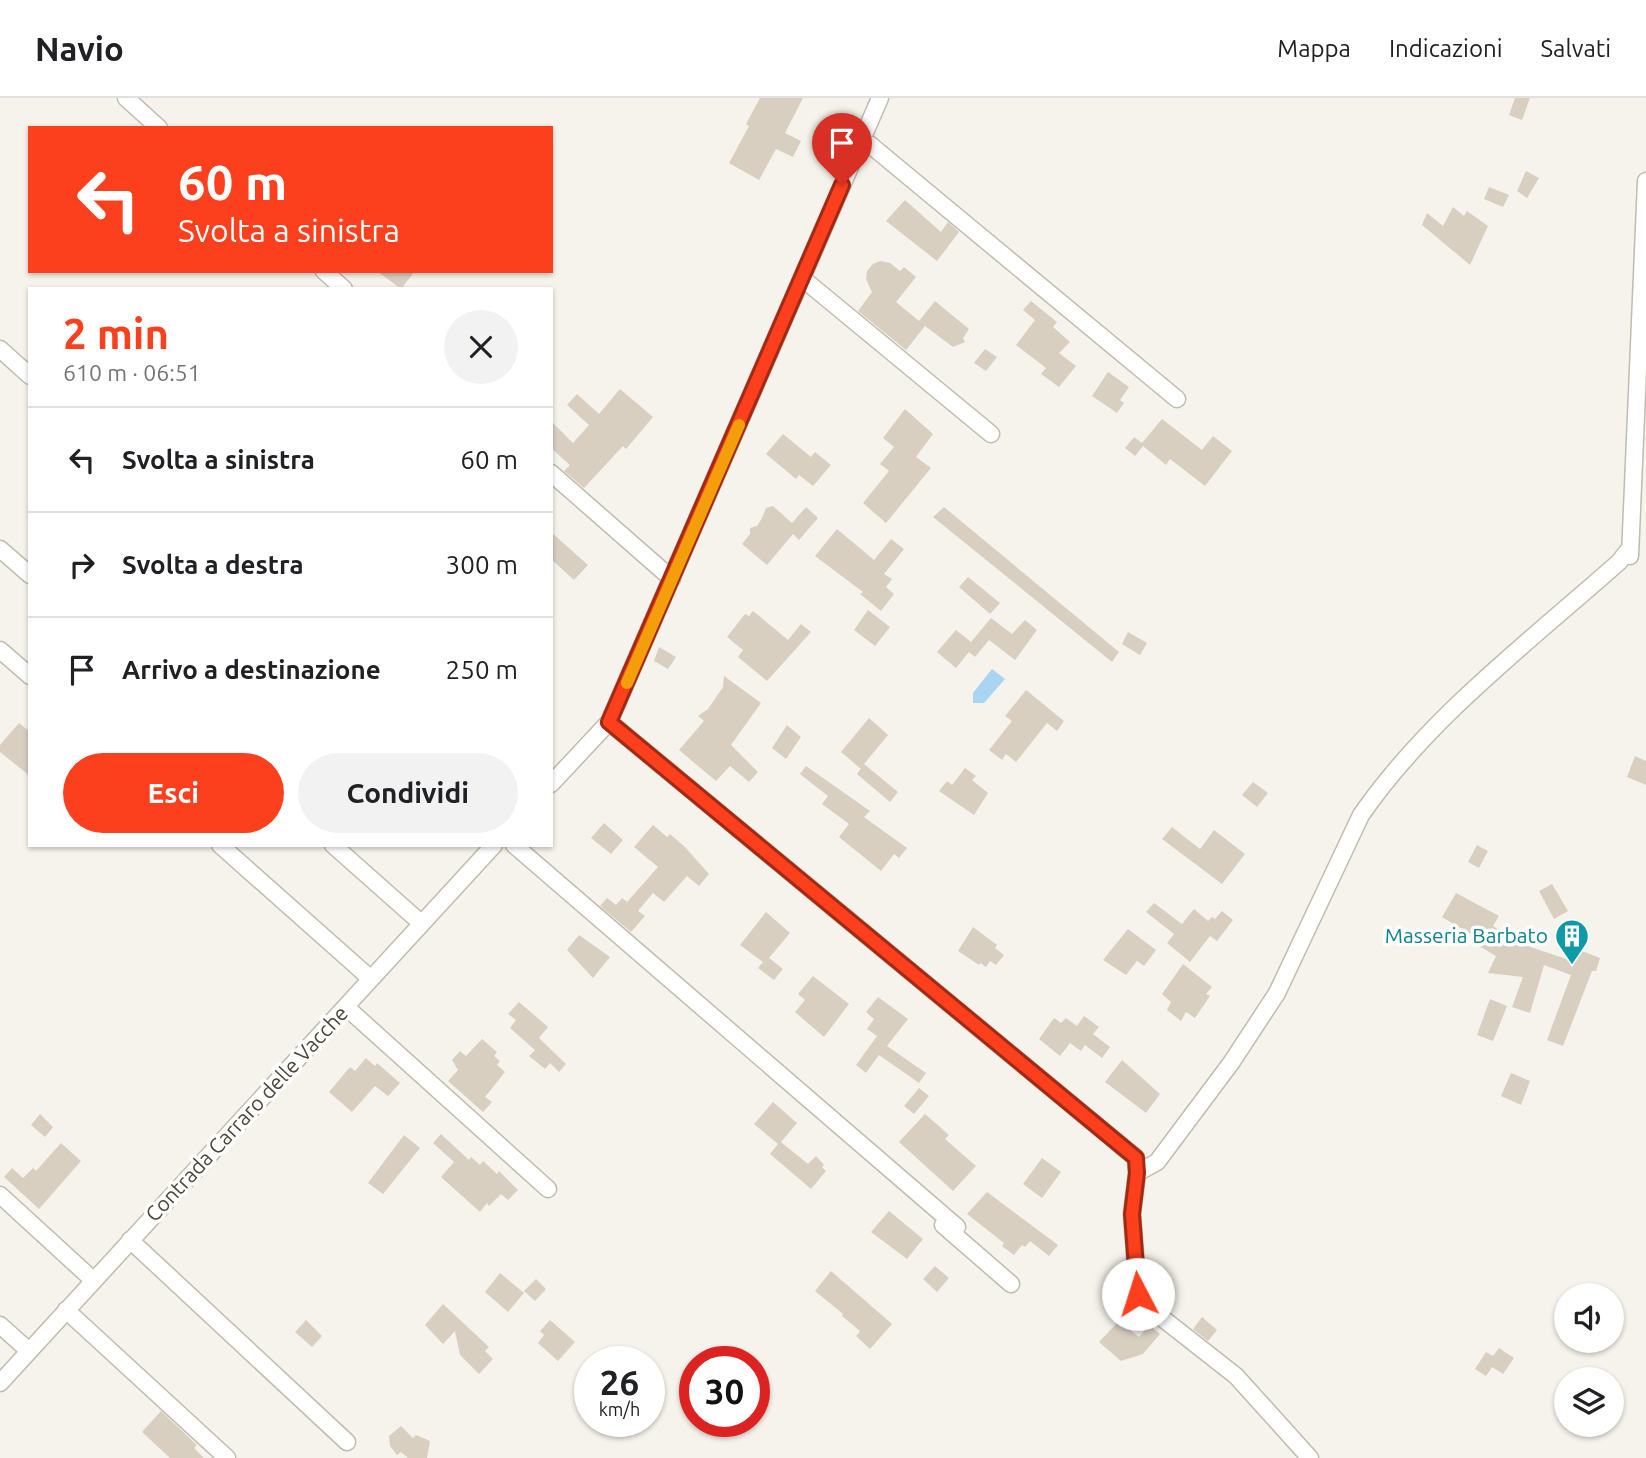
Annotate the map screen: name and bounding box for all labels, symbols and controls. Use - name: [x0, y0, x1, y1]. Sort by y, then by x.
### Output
- text: Navio: [35, 30, 124, 67]
- text: Mappa: [1277, 35, 1351, 62]
- text: Indicazioni: [1389, 35, 1503, 62]
- text: Salvati: [1541, 35, 1611, 62]
- pin: [812, 113, 872, 185]
- icon: arrive: [823, 124, 861, 162]
- icon: left: [63, 154, 154, 245]
- text: 60 m: [178, 154, 287, 209]
- text: Svolta a sinistra: [178, 212, 400, 248]
- text: 2 min: [63, 310, 169, 357]
- button: close: [444, 310, 518, 384]
- text: 610 m · 06:51: [63, 360, 201, 385]
- icon: left: [63, 441, 101, 479]
- text: Svolta a sinistra: [122, 445, 315, 474]
- text: 60 m: [460, 445, 518, 474]
- icon: right: [63, 546, 101, 584]
- text: Svolta a destra: [122, 550, 304, 579]
- text: 300 m: [446, 550, 518, 579]
- icon: arrive: [63, 651, 101, 689]
- text: Arrivo a destinazione: [122, 655, 381, 684]
- text: 250 m: [446, 655, 518, 684]
- button: Esci: [63, 753, 284, 833]
- button: Condividi: [298, 753, 518, 833]
- building icon: Masseria Barbato: [1553, 917, 1591, 966]
- place label: Masseria Barbato: [1385, 923, 1548, 947]
- street label: Contrada Carraro delle Vacche: [140, 1001, 352, 1226]
- position arrow: [1101, 1257, 1175, 1331]
- map controls: [1554, 1283, 1624, 1437]
- button: sound: [1554, 1283, 1624, 1353]
- speed limit sign: 30: [679, 1346, 770, 1437]
- text: 26: [600, 1362, 639, 1402]
- button: layers: [1554, 1367, 1624, 1437]
- text: km/h: [599, 1399, 640, 1419]

